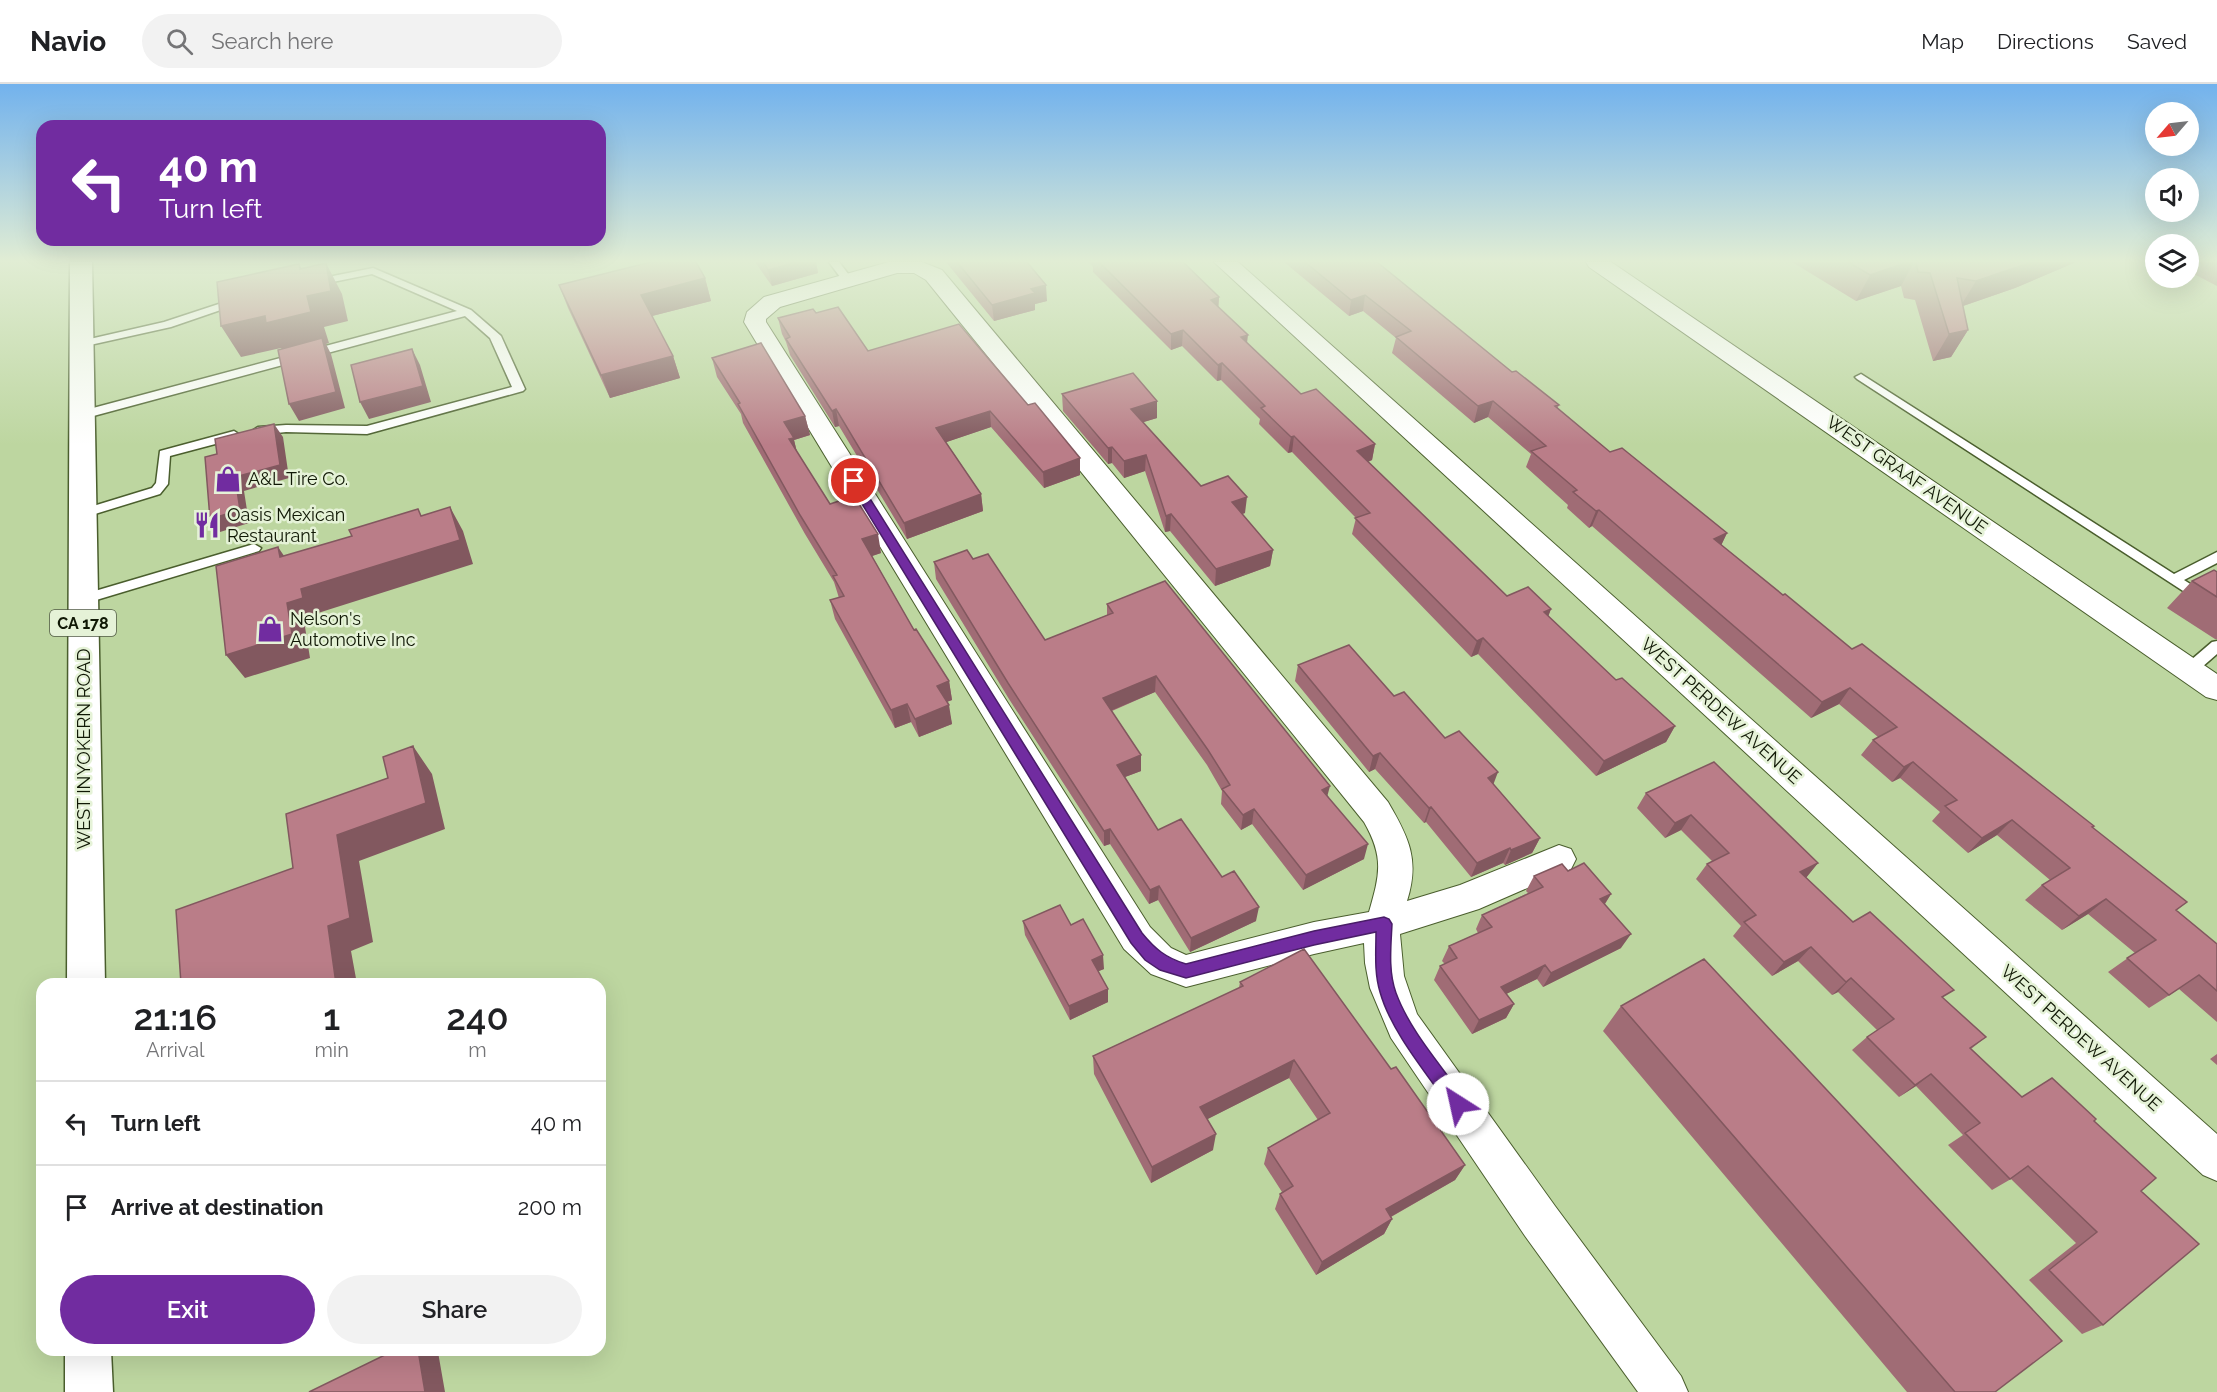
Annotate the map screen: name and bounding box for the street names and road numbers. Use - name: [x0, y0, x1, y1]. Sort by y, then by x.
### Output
- street label: WEST GRAAF AVENUE: [1823, 411, 1992, 538]
- road number: CA 178: [50, 610, 116, 636]
- street label: WEST PERDEW AVENUE: [1637, 633, 1806, 788]
- street label: WEST INYOKERN ROAD: [73, 648, 94, 850]
- street label: WEST PERDEW AVENUE: [1997, 960, 2166, 1115]

